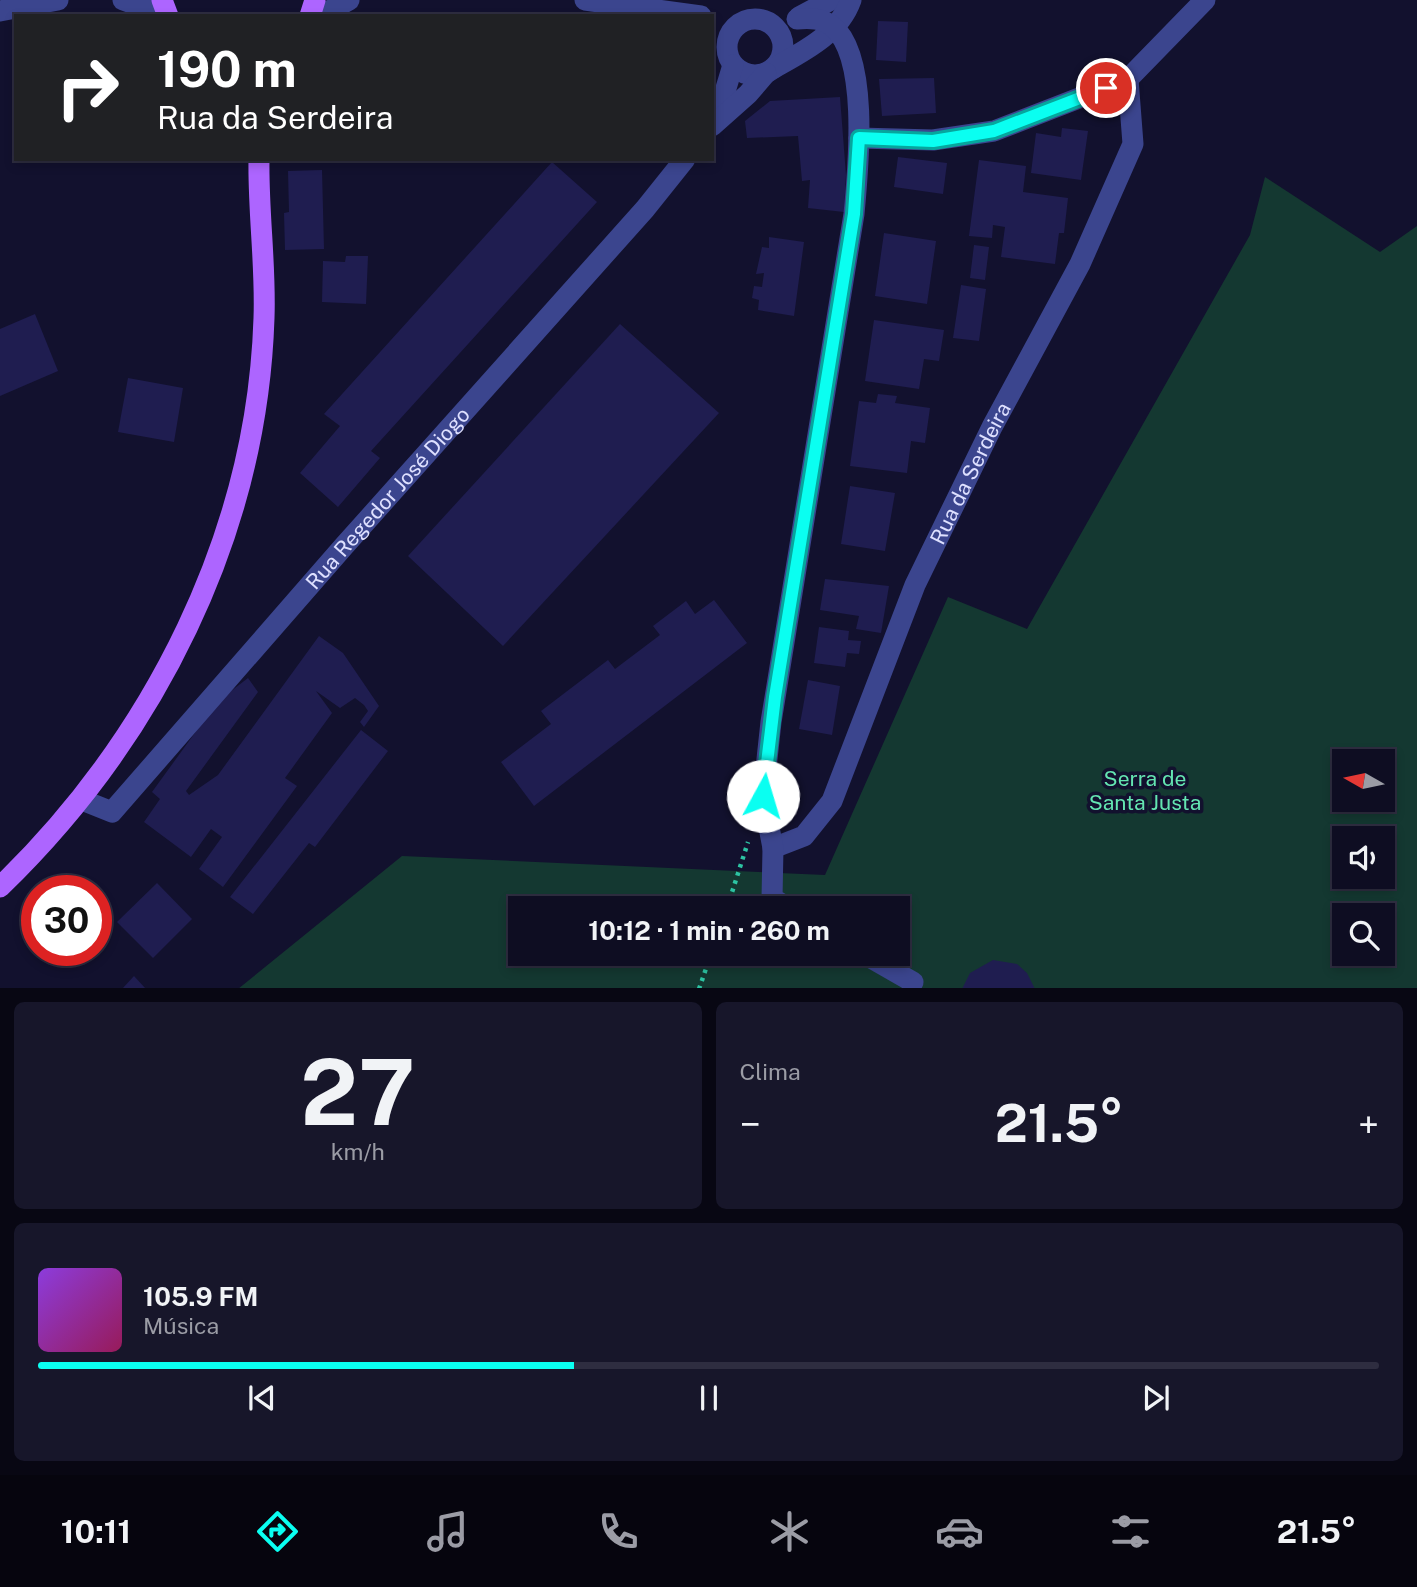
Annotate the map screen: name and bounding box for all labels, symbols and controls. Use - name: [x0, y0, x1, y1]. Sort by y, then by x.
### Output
- text: 190 m: [157, 40, 297, 98]
- icon: right: [42, 42, 133, 133]
- pin: [1076, 58, 1136, 118]
- icon: arrive: [1087, 69, 1125, 107]
- text: Rua da Serdeira: [157, 99, 393, 136]
- street label: Rua da Serdeira: [924, 398, 1016, 548]
- street label: Rua Regedor José Diogo: [300, 402, 475, 594]
- north arrow: [1332, 749, 1395, 812]
- map controls: [1332, 749, 1395, 966]
- position arrow: [726, 759, 800, 833]
- park label: Serra de Santa Justa: [1089, 766, 1201, 815]
- button: sound: [1332, 826, 1395, 889]
- speed limit sign: 30: [21, 875, 112, 966]
- button: search: [1332, 903, 1395, 966]
- text: 10:12 · 1 min · 260 m: [588, 915, 830, 946]
- text: 27: [300, 1039, 415, 1145]
- text: Clima: [740, 1058, 801, 1085]
- text: 21.5°: [995, 1093, 1124, 1154]
- text: −: [740, 1102, 761, 1147]
- text: +: [1358, 1102, 1379, 1147]
- text: km/h: [331, 1138, 385, 1165]
- text: 105.9 FM: [143, 1281, 258, 1312]
- text: Música: [143, 1312, 219, 1339]
- icon: previous: [243, 1379, 281, 1417]
- icon: pause: [690, 1379, 728, 1417]
- icon: next: [1137, 1379, 1175, 1417]
- icon: directions: [253, 1507, 302, 1556]
- icon: music: [423, 1507, 472, 1556]
- icon: phone: [594, 1507, 643, 1556]
- icon: climate: [765, 1507, 814, 1556]
- icon: car: [935, 1507, 984, 1556]
- icon: filters: [1106, 1507, 1155, 1556]
- text: 10:11: [61, 1513, 131, 1550]
- text: 21.5°: [1277, 1513, 1356, 1550]

